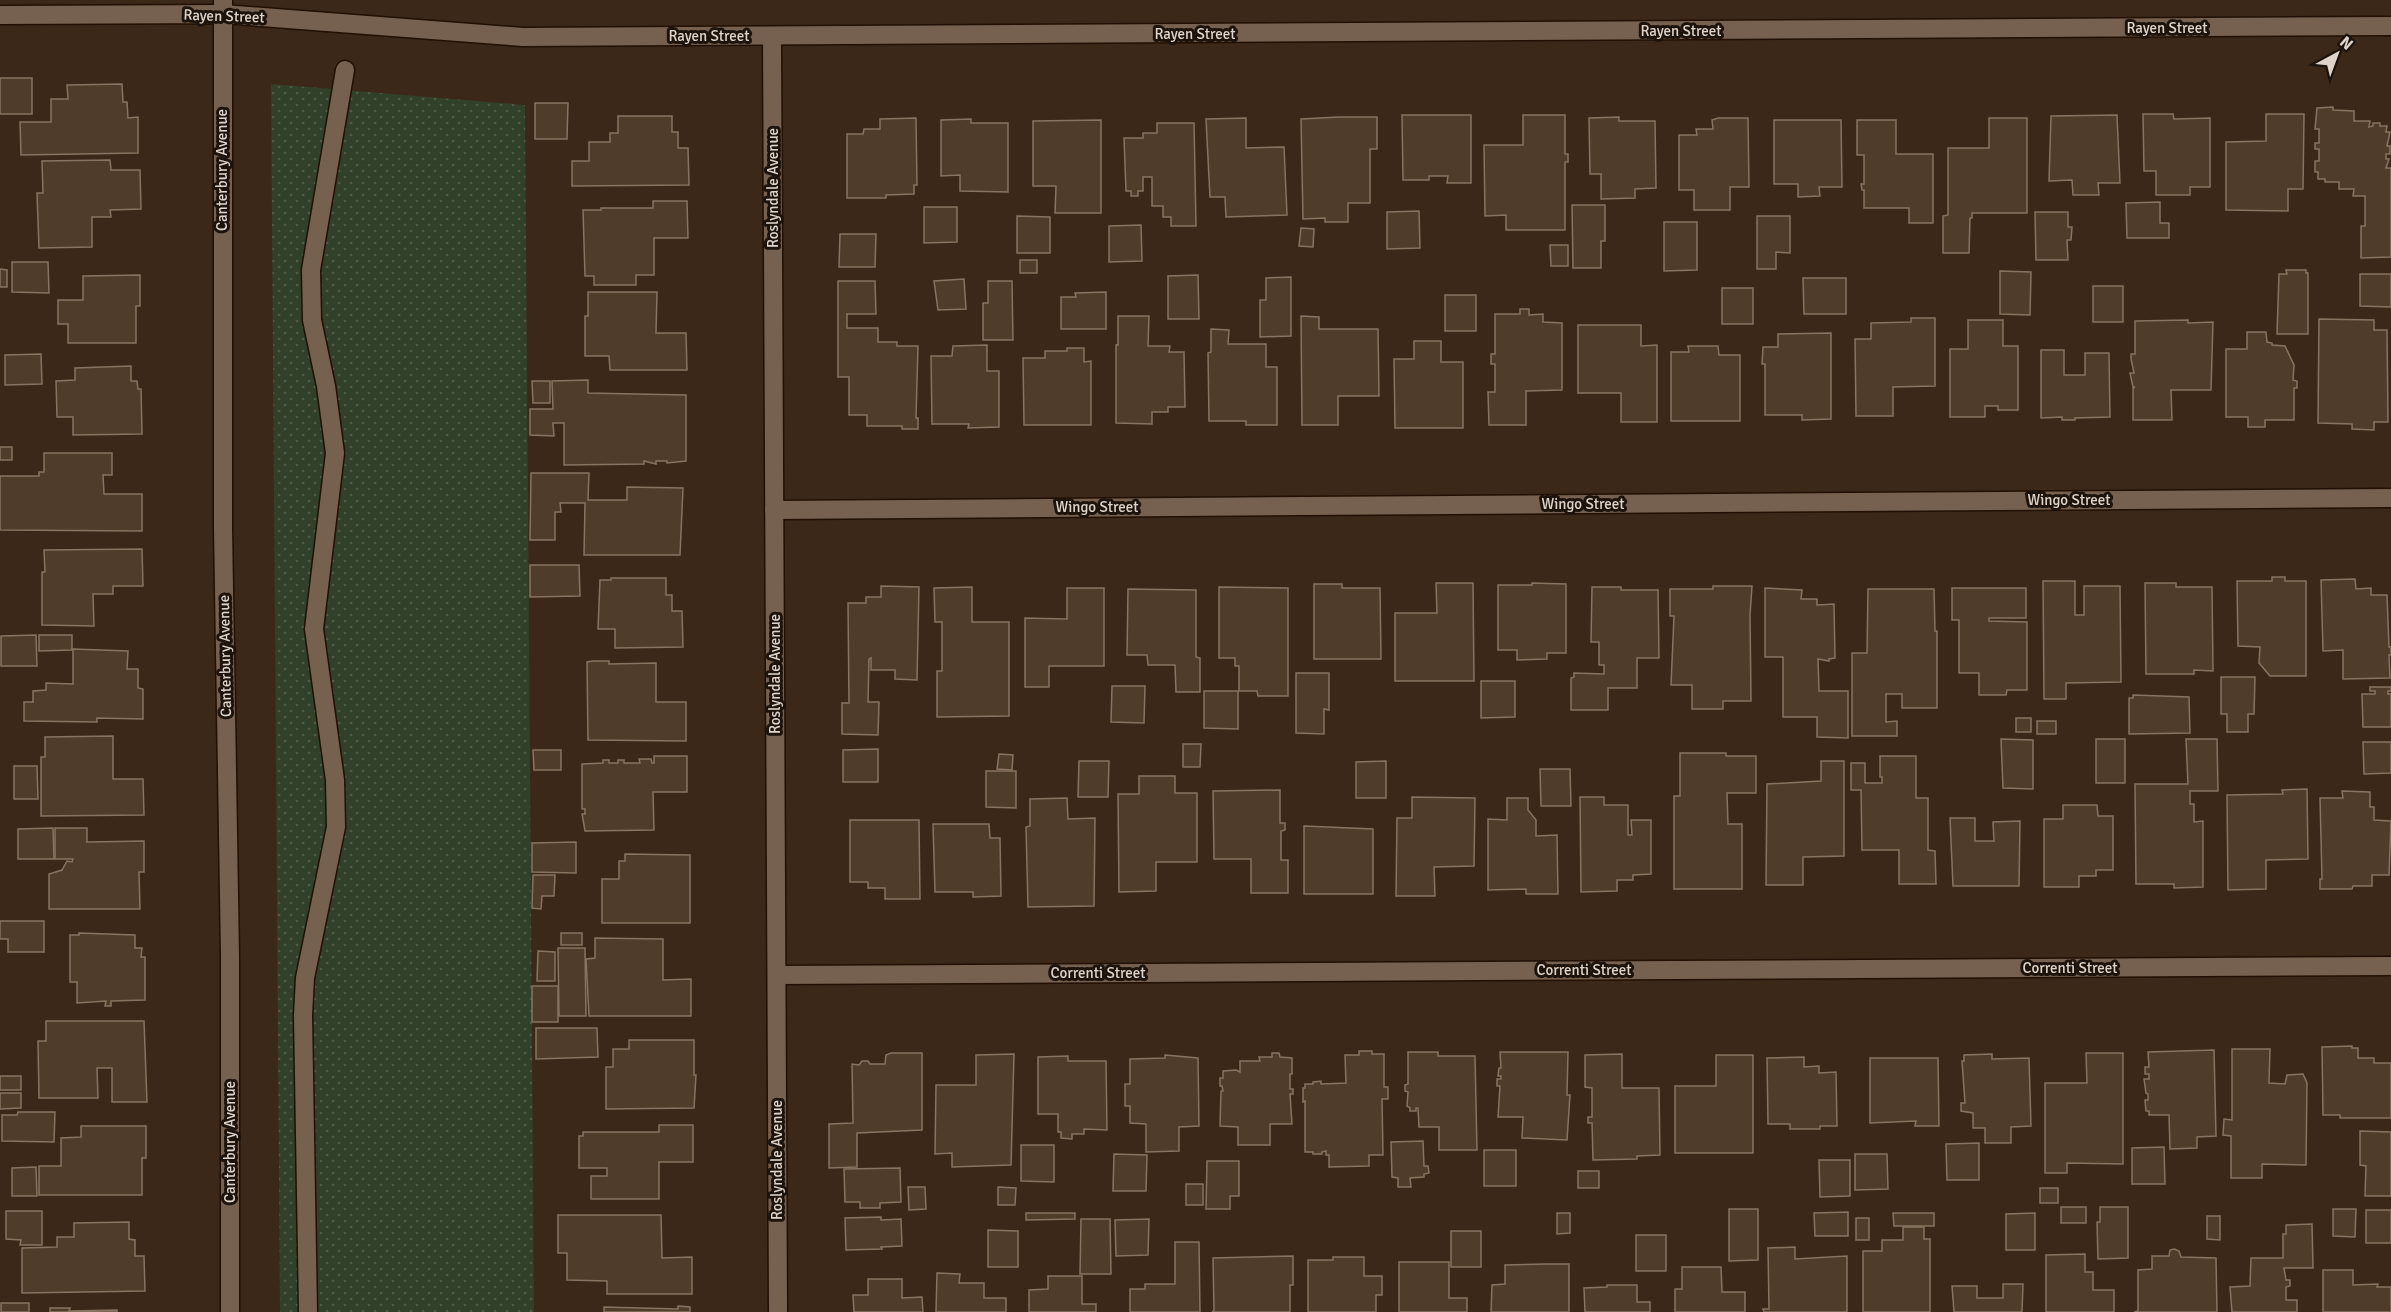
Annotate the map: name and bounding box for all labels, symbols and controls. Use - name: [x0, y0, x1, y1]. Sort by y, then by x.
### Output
- street label: Rayen Street: [183, 6, 265, 26]
- street label: Rayen Street: [2126, 19, 2208, 37]
- street label: Rayen Street: [1640, 22, 1722, 40]
- north arrow: [2307, 24, 2367, 84]
- street label: Rayen Street: [1154, 25, 1236, 43]
- street label: Rayen Street: [668, 27, 750, 45]
- text: N: [2335, 32, 2357, 55]
- street label: Canterbury Avenue: [213, 109, 231, 231]
- street label: Roslyndale Avenue: [764, 128, 782, 248]
- street label: Wingo Street: [2027, 491, 2111, 509]
- street label: Wingo Street: [1541, 495, 1625, 513]
- street label: Wingo Street: [1055, 498, 1139, 516]
- street label: Canterbury Avenue: [215, 595, 235, 717]
- street label: Roslyndale Avenue: [766, 614, 784, 734]
- street label: Correnti Street: [2022, 959, 2118, 977]
- street label: Correnti Street: [1536, 961, 1632, 979]
- street label: Correnti Street: [1050, 964, 1146, 982]
- street label: Canterbury Avenue: [221, 1081, 239, 1203]
- street label: Roslyndale Avenue: [768, 1100, 786, 1220]

